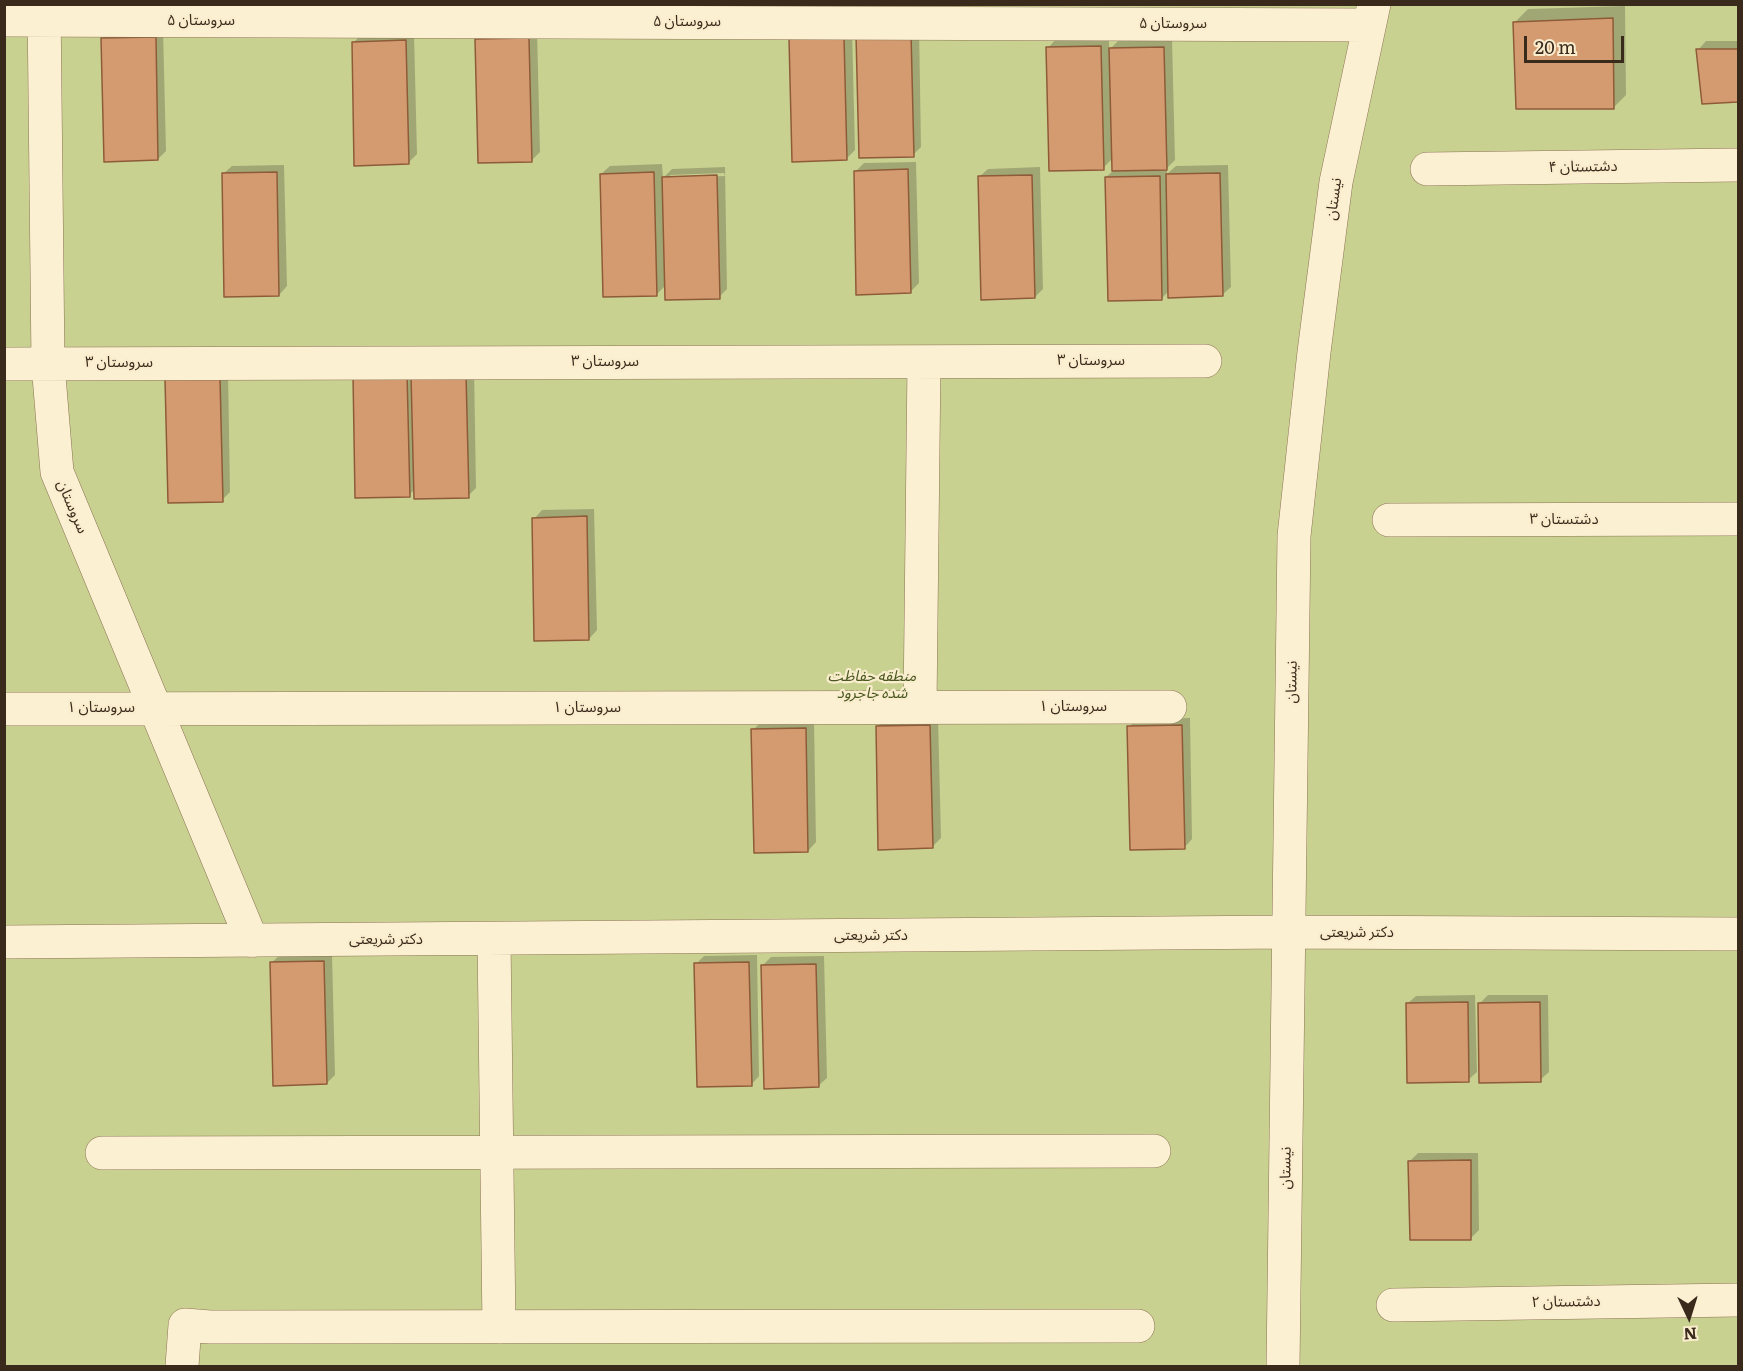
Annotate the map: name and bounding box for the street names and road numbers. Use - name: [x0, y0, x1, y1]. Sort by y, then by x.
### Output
- street label: سروستان ۵: [167, 12, 235, 30]
- street label: سروستان ۵: [653, 13, 721, 31]
- street label: سروستان ۵: [1139, 15, 1207, 33]
- street label: دشتستان ۴: [1548, 157, 1618, 177]
- street label: نیستان: [1322, 177, 1346, 221]
- street label: سروستان ۳: [1057, 352, 1125, 370]
- street label: سروستان ۳: [571, 353, 639, 371]
- street label: سروستان ۳: [85, 354, 153, 372]
- street label: سروستان: [53, 478, 91, 536]
- street label: دشتستان ۳: [1529, 511, 1599, 529]
- street label: نیستان: [1283, 661, 1301, 703]
- street label: سروستان ۱: [1039, 698, 1107, 716]
- street label: سروستان ۱: [67, 699, 135, 717]
- street label: سروستان ۱: [553, 699, 621, 717]
- street label: دکتر شریعتی: [1320, 924, 1394, 942]
- street label: دکتر شریعتی: [834, 927, 908, 945]
- street label: دکتر شریعتی: [349, 931, 423, 949]
- street label: نیستان: [1277, 1147, 1295, 1189]
- street label: دشتستان ۲: [1531, 1292, 1601, 1312]

